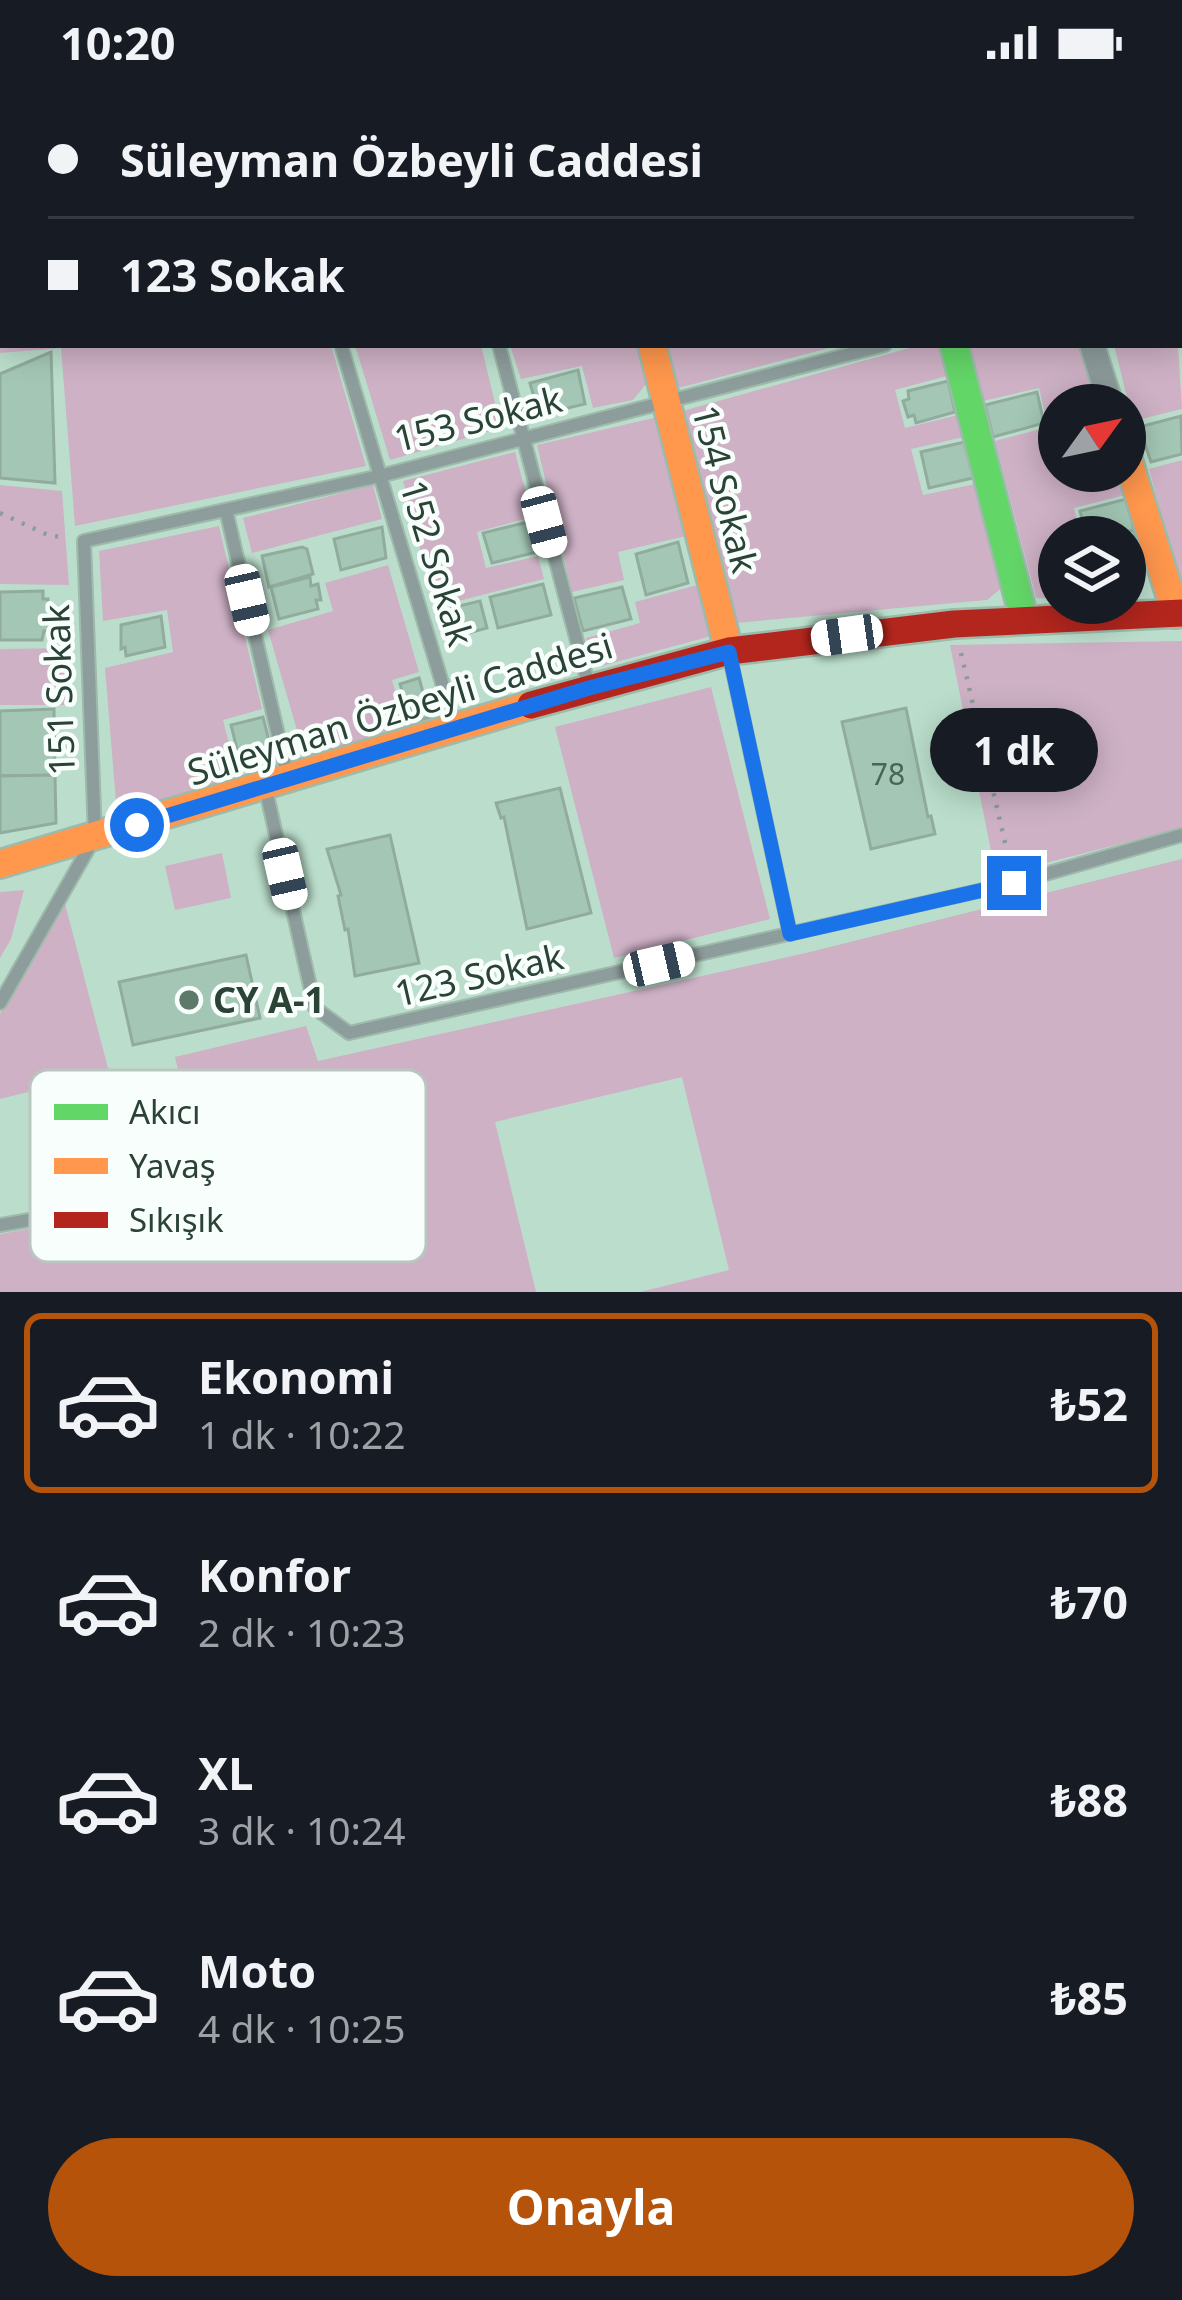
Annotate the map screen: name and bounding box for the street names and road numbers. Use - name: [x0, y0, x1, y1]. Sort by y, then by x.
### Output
- street label: 153 Sokak: [389, 374, 567, 463]
- street label: 154 Sokak: [681, 400, 770, 578]
- street label: 152 Sokak: [389, 474, 486, 652]
- street label: 151 Sokak: [31, 604, 86, 776]
- street label: Süleyman Özbeyli Caddesi: [181, 621, 618, 797]
- street label: 123 Sokak: [390, 931, 568, 1018]

